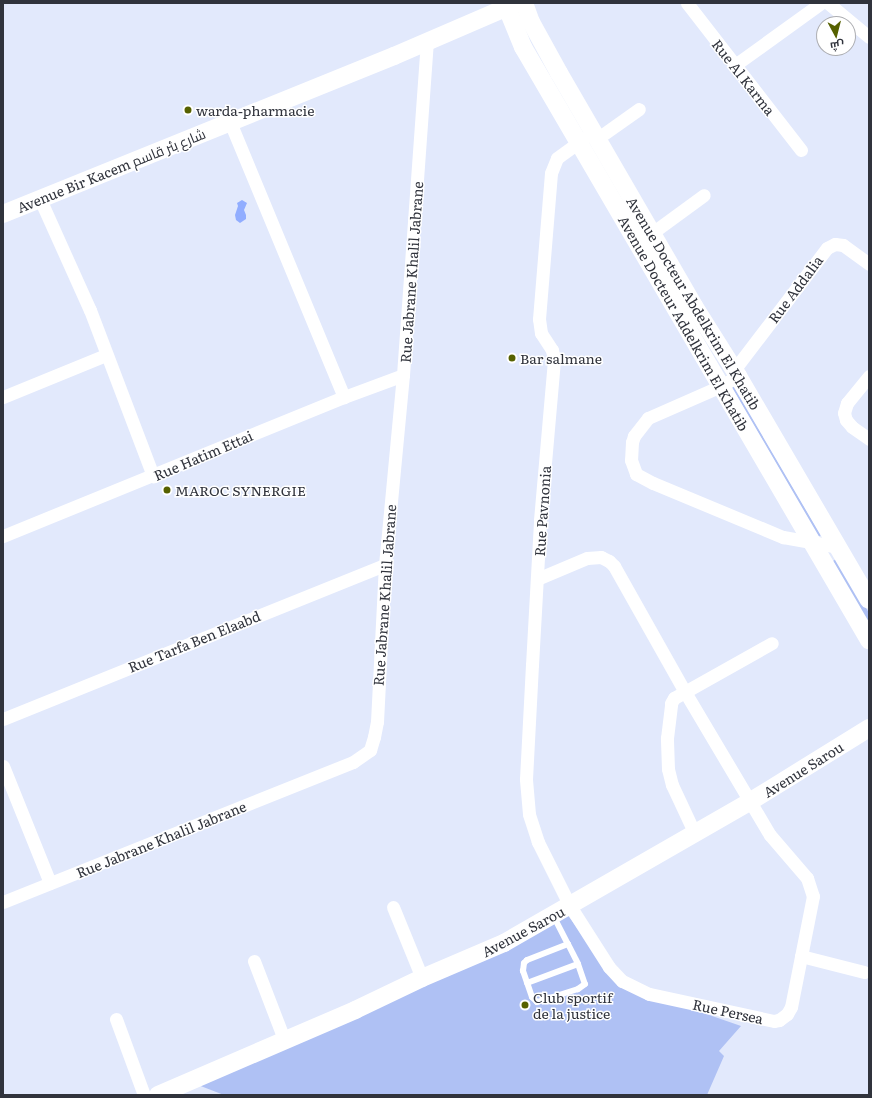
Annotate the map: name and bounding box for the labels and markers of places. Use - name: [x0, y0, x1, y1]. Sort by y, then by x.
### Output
- place label: warda-pharmacie: [196, 102, 315, 118]
- marker: warda-pharmacie: [183, 105, 193, 115]
- place label: Bar salmane: [520, 350, 602, 366]
- marker: Bar salmane: [507, 353, 517, 363]
- place label: MAROC SYNERGIE: [175, 482, 306, 498]
- marker: MAROC SYNERGIE: [162, 485, 172, 495]
- place label: Club sportif de la justice: [533, 989, 612, 1022]
- marker: Club sportif de la justice: [520, 1000, 530, 1010]

